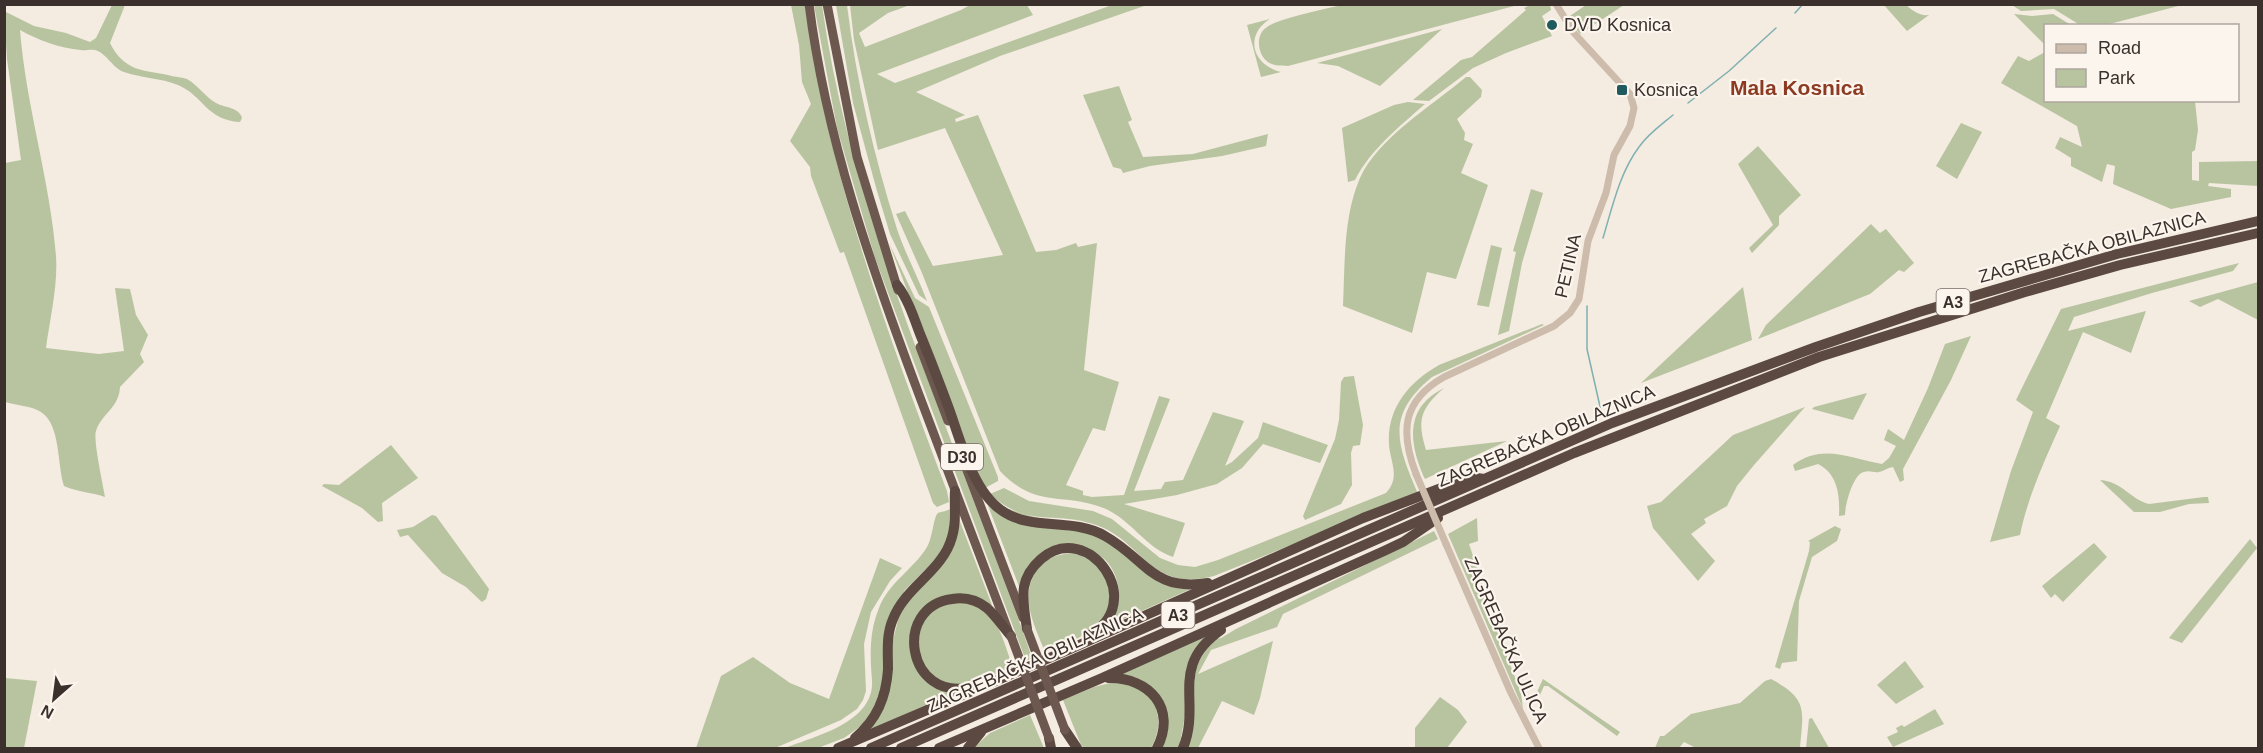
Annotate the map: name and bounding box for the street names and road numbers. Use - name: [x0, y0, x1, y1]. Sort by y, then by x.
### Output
- street label: ZAGREBAČKA OBILAZNICA: [1976, 206, 2208, 287]
- street label: PETINA: [1551, 232, 1585, 300]
- road number: A3: [1936, 289, 1970, 315]
- street label: ZAGREBAČKA OBILAZNICA: [1434, 380, 1658, 491]
- road number: D30: [941, 444, 983, 470]
- street label: ZAGREBAČKA ULICA: [1460, 553, 1553, 726]
- street label: ZAGREBAČKA OBILAZNICA: [924, 602, 1146, 717]
- road number: A3: [1162, 602, 1194, 628]

